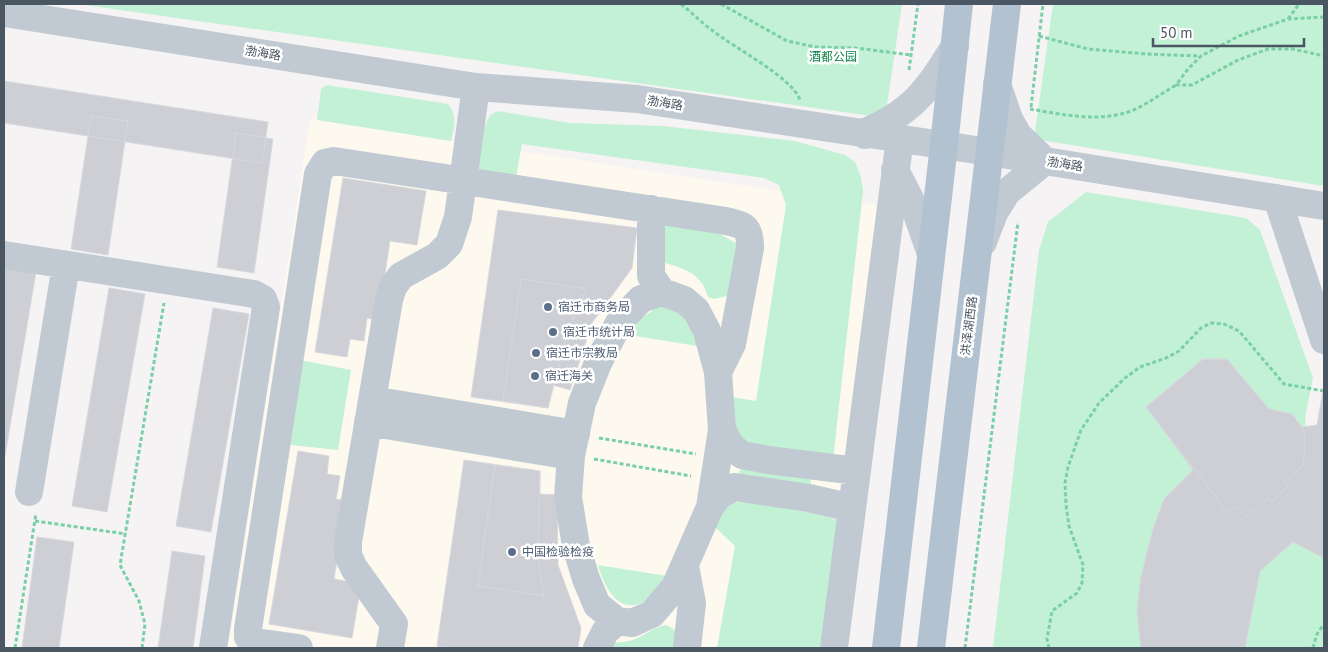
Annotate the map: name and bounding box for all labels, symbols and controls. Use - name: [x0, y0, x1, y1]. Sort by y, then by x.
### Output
- scale bar: [1153, 15, 1304, 47]
- text: 50 m: [1160, 23, 1193, 42]
- street label: 渤海路: [244, 42, 282, 63]
- park label: 酒都公园: [809, 49, 857, 64]
- street label: 渤海路: [646, 92, 684, 113]
- street label: 渤海路: [1046, 153, 1084, 174]
- street label: 洪泽湖西路: [957, 295, 980, 357]
- place label: 宿迁市商务局: [558, 299, 630, 314]
- marker: 宿迁市商务局: [542, 301, 554, 313]
- place label: 宿迁市统计局: [563, 324, 635, 339]
- marker: 宿迁市统计局: [547, 326, 559, 338]
- place label: 宿迁市宗教局: [546, 345, 618, 360]
- marker: 宿迁市宗教局: [530, 347, 542, 359]
- place label: 宿迁海关: [545, 368, 593, 383]
- marker: 宿迁海关: [529, 370, 541, 382]
- place label: 中国检验检疫: [522, 544, 594, 559]
- marker: 中国检验检疫: [506, 546, 518, 558]

